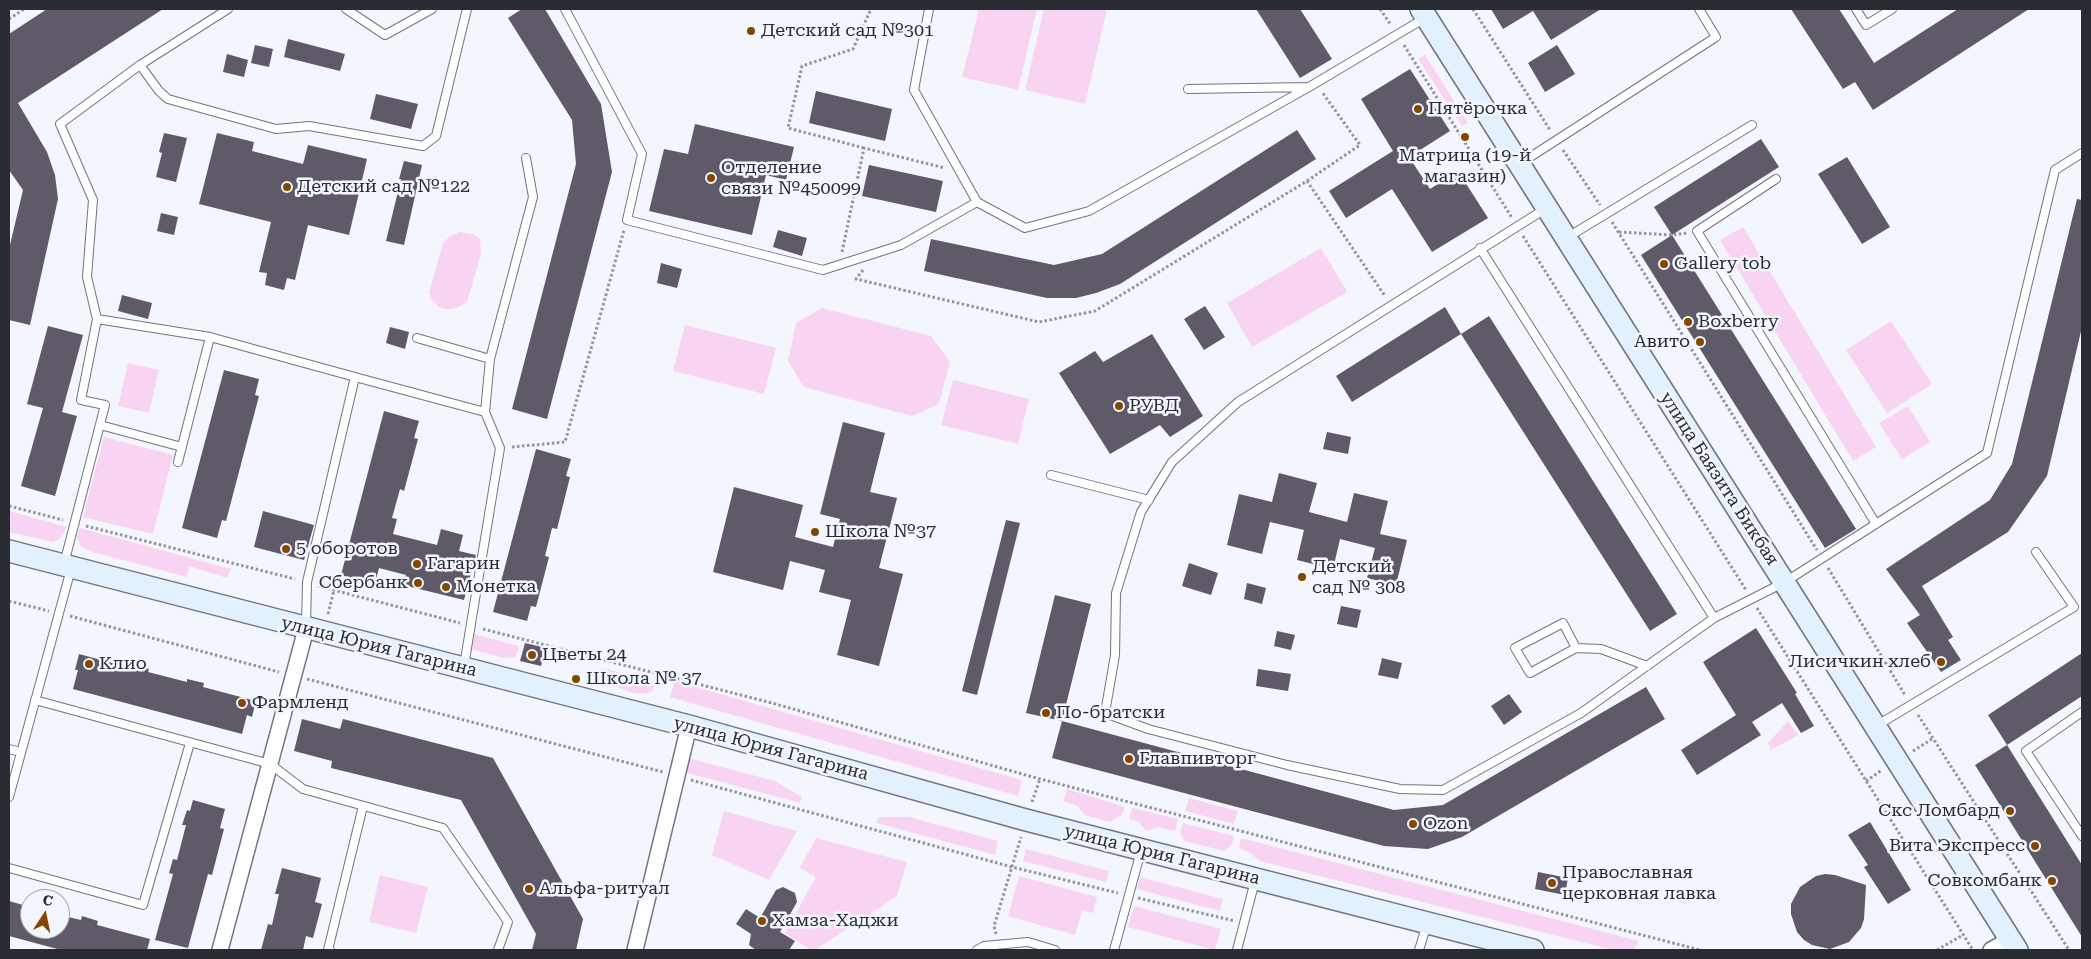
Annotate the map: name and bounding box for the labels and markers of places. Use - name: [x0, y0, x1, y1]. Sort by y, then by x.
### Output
- place label: Детский сад №301: [761, 20, 934, 42]
- marker: Детский сад №301: [745, 25, 757, 37]
- place label: Пятёрочка: [1428, 98, 1527, 120]
- marker: Пятёрочка: [1412, 103, 1424, 115]
- marker: Матрица (19-й магазин): [1459, 131, 1471, 143]
- place label: Матрица (19-й магазин): [1399, 145, 1531, 188]
- place label: Отделение связи №450099: [721, 157, 861, 200]
- marker: Отделение связи №450099: [705, 172, 717, 184]
- place label: Детский сад №122: [297, 176, 470, 198]
- marker: Детский сад №122: [281, 181, 293, 193]
- place label: Gallery tob: [1674, 253, 1771, 275]
- marker: Gallery tob: [1658, 258, 1670, 270]
- place label: Boxberry: [1698, 311, 1779, 333]
- marker: Boxberry: [1682, 316, 1694, 328]
- place label: Авито: [1634, 331, 1690, 353]
- marker: Авито: [1694, 336, 1706, 348]
- place label: РУВД: [1129, 395, 1179, 417]
- marker: РУВД: [1113, 400, 1125, 412]
- place label: Школа №37: [825, 521, 936, 543]
- marker: Школа №37: [809, 526, 821, 538]
- place label: 5 оборотов: [296, 538, 398, 560]
- marker: 5 оборотов: [280, 543, 292, 555]
- place label: Гагарин: [427, 553, 500, 575]
- place label: Детский сад № 308: [1312, 556, 1405, 598]
- marker: Гагарин: [411, 558, 423, 570]
- marker: Детский сад № 308: [1296, 571, 1308, 583]
- place label: Сбербанк: [319, 572, 408, 594]
- place label: Монетка: [456, 576, 536, 598]
- marker: Сбербанк: [412, 577, 424, 589]
- marker: Монетка: [440, 581, 452, 593]
- place label: Цветы 24: [542, 644, 627, 666]
- marker: Цветы 24: [526, 649, 538, 661]
- place label: Лисичкин хлеб: [1789, 651, 1931, 673]
- place label: Клио: [99, 653, 147, 675]
- marker: Лисичкин хлеб: [1935, 656, 1947, 668]
- marker: Клио: [83, 658, 95, 670]
- place label: Школа № 37: [586, 668, 702, 690]
- marker: Школа № 37: [570, 673, 582, 685]
- place label: Фармленд: [252, 692, 348, 714]
- marker: Фармленд: [236, 697, 248, 709]
- place label: По-братски: [1056, 702, 1165, 724]
- marker: По-братски: [1040, 707, 1052, 719]
- place label: Главпивторг: [1139, 748, 1256, 770]
- marker: Главпивторг: [1123, 753, 1135, 765]
- place label: Скс Ломбард: [1878, 800, 2000, 822]
- marker: Скс Ломбард: [2004, 805, 2016, 817]
- place label: Ozon: [1423, 813, 1468, 835]
- marker: Ozon: [1407, 818, 1419, 830]
- place label: Вита Экспресс: [1889, 835, 2025, 857]
- marker: Вита Экспресс: [2029, 840, 2041, 852]
- place label: Православная церковная лавка: [1562, 862, 1716, 904]
- place label: Совкомбанк: [1927, 870, 2042, 892]
- marker: Совкомбанк: [2046, 875, 2058, 887]
- marker: Православная церковная лавка: [1546, 877, 1558, 889]
- place label: Альфа-ритуал: [539, 878, 670, 900]
- marker: Альфа-ритуал: [523, 883, 535, 895]
- place label: Хамза-Хаджи: [772, 910, 899, 932]
- marker: Хамза-Хаджи: [756, 915, 768, 927]

